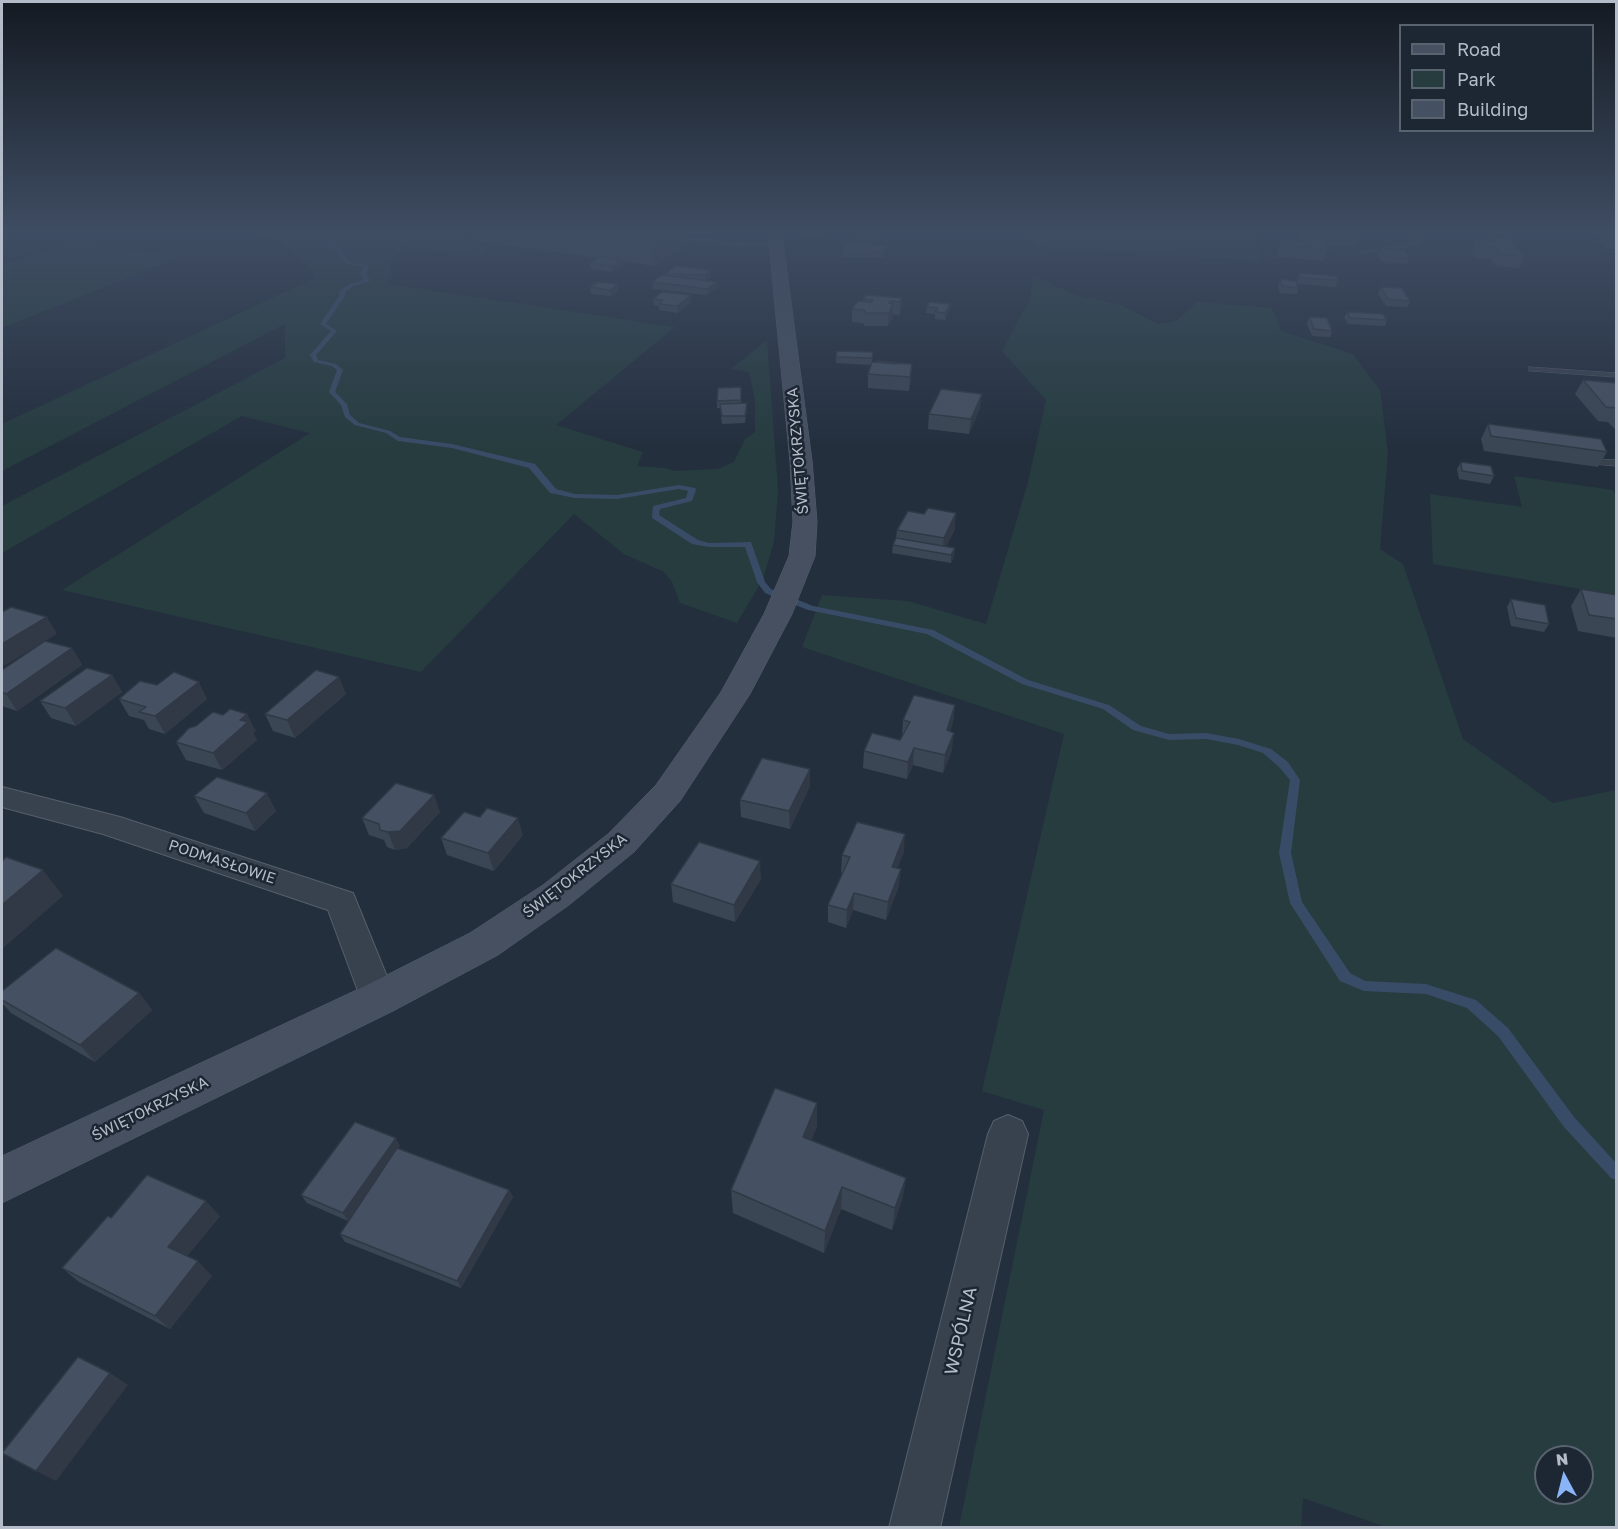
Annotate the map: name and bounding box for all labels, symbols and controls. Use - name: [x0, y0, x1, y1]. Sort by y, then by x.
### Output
- legend: [1399, 24, 1594, 132]
- text: Road: [1457, 38, 1501, 60]
- text: Park: [1457, 68, 1496, 90]
- text: Building: [1457, 98, 1528, 120]
- street label: ŚWIĘTOKRZYSKA: [783, 387, 813, 515]
- street label: ŚWIĘTOKRZYSKA: [519, 830, 631, 922]
- street label: PODMASŁOWIE: [166, 836, 278, 888]
- street label: ŚWIĘTOKRZYSKA: [89, 1073, 211, 1145]
- street label: WSPÓLNA: [940, 1285, 982, 1377]
- north arrow: [1534, 1445, 1594, 1505]
- text: N: [1555, 1448, 1569, 1470]

